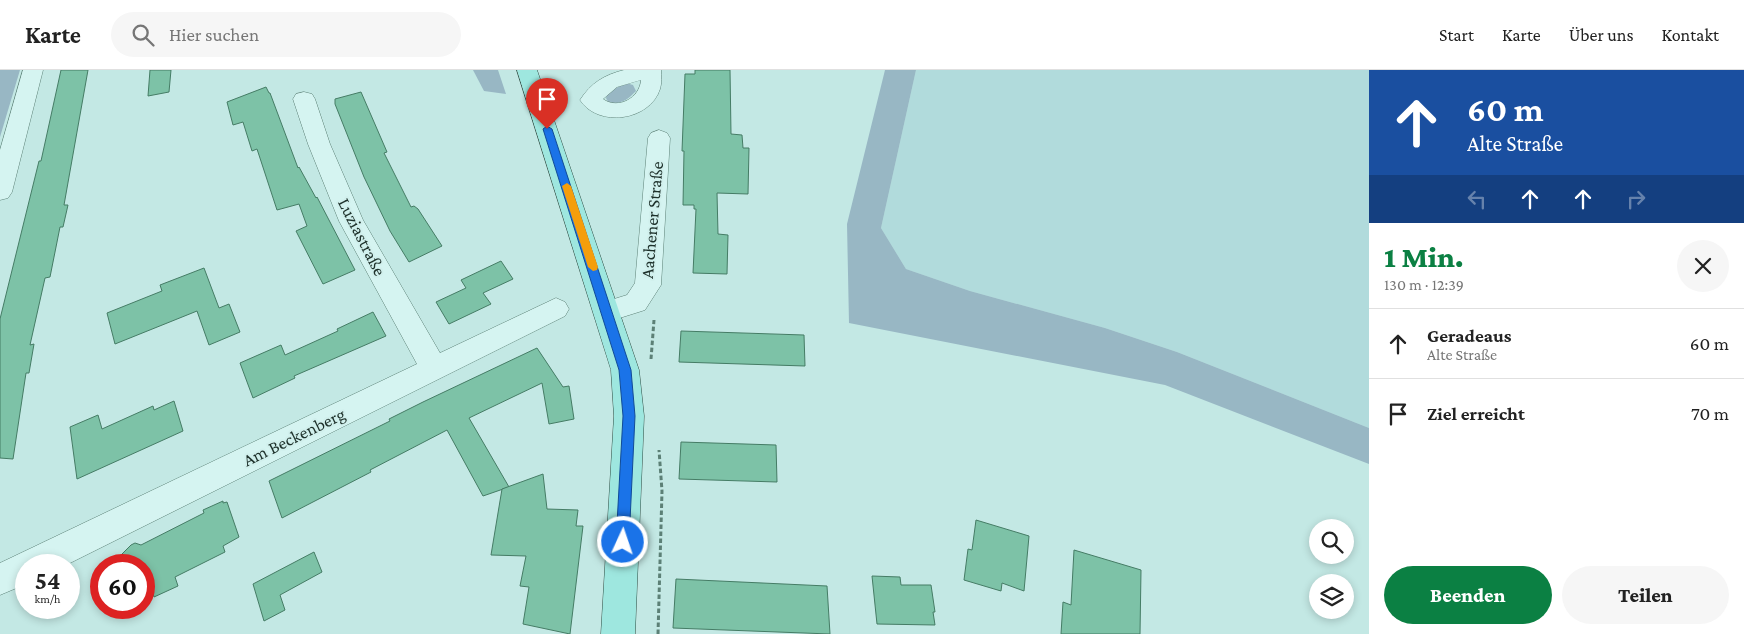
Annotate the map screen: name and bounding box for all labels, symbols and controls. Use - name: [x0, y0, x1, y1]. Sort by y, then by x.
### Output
- search box: [111, 12, 461, 57]
- text: Karte: [25, 21, 81, 48]
- icon: search: [129, 21, 157, 49]
- text: Hier suchen: [169, 24, 259, 45]
- text: Start: [1439, 25, 1474, 45]
- text: Karte: [1502, 25, 1541, 45]
- text: Über uns: [1569, 25, 1634, 45]
- text: Kontakt: [1662, 25, 1719, 45]
- pin: [526, 78, 568, 129]
- icon: arrive: [533, 85, 561, 113]
- icon: ahead: [1384, 90, 1449, 155]
- text: 60 m: [1467, 90, 1544, 129]
- text: Alte Straße: [1467, 131, 1563, 156]
- street label: Aachener Straße: [637, 160, 667, 279]
- icon: left: [1463, 185, 1491, 213]
- icon: ahead: [1516, 185, 1544, 213]
- icon: ahead: [1569, 185, 1597, 213]
- icon: right: [1622, 185, 1650, 213]
- street label: Luziastraße: [334, 195, 390, 279]
- text: 1 Min.: [1384, 240, 1464, 273]
- button: close: [1677, 240, 1729, 292]
- text: 130 m · 12:39: [1384, 276, 1464, 293]
- text: Geradeaus: [1427, 325, 1512, 346]
- icon: ahead: [1384, 330, 1412, 358]
- text: 60 m: [1690, 333, 1729, 354]
- text: Alte Straße: [1427, 346, 1497, 363]
- icon: arrive: [1384, 400, 1412, 428]
- text: Ziel erreicht: [1427, 403, 1525, 424]
- text: 70 m: [1691, 403, 1729, 424]
- street label: Am Beckenberg: [240, 404, 349, 470]
- position arrow: [596, 515, 648, 567]
- map controls: [1309, 519, 1354, 619]
- button: search: [1309, 519, 1354, 564]
- speed limit sign: 60: [90, 554, 155, 619]
- button: Beenden: [1384, 566, 1552, 624]
- button: Teilen: [1562, 566, 1729, 624]
- text: 54: [35, 567, 60, 594]
- button: layers: [1309, 574, 1354, 619]
- text: km/h: [35, 592, 60, 606]

